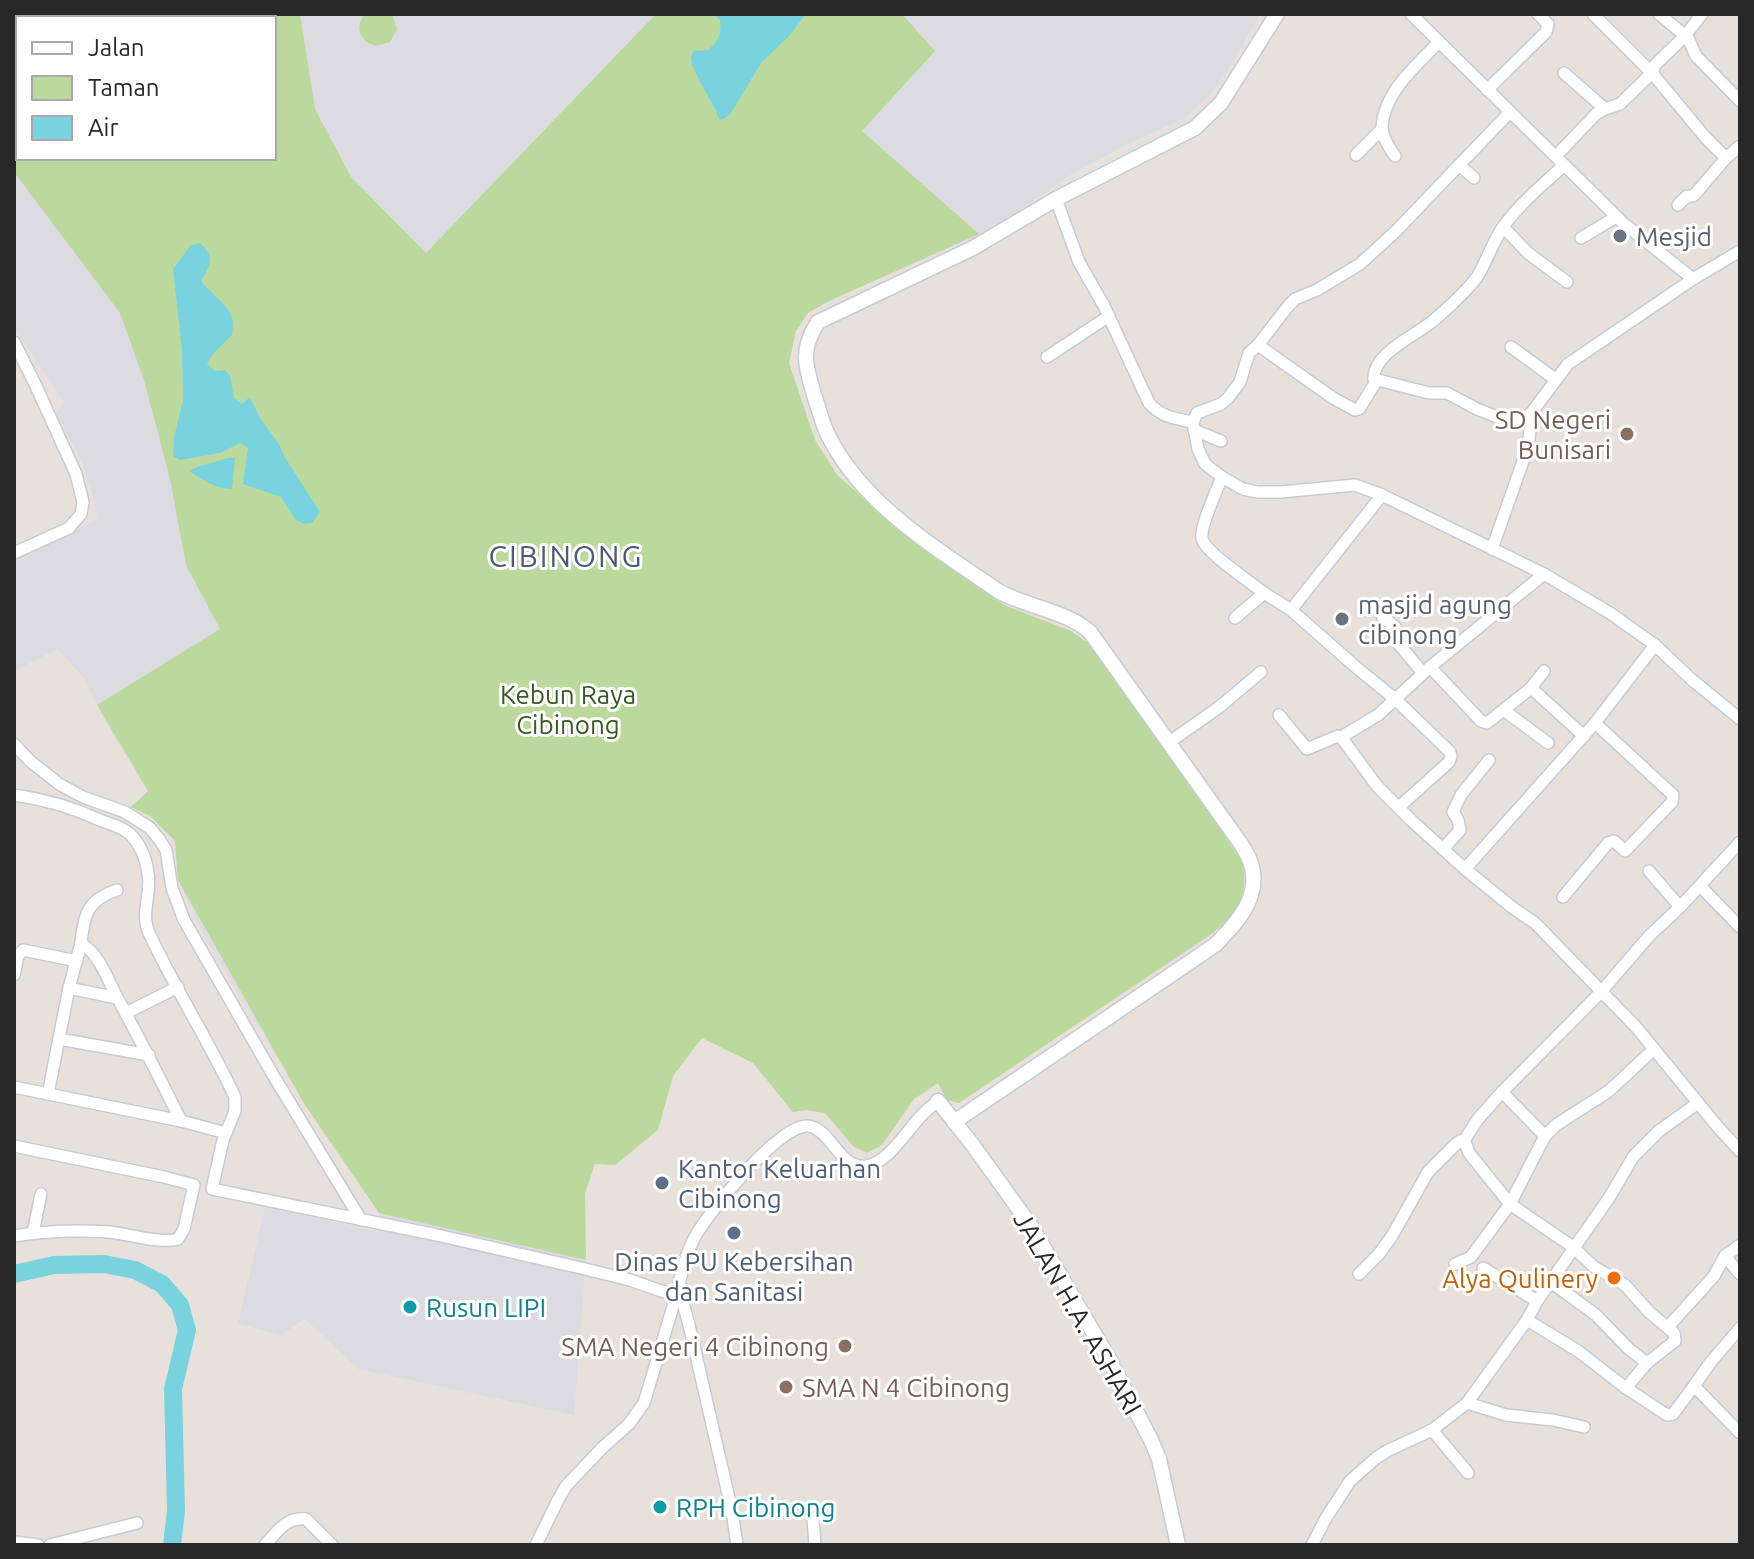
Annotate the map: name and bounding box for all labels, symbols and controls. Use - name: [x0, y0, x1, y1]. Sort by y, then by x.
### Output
- legend: [16, 16, 276, 160]
- text: Jalan: [88, 34, 145, 61]
- text: Taman: [88, 74, 160, 101]
- text: Air: [88, 114, 119, 141]
- place label: Mesjid: [1636, 222, 1712, 251]
- marker: Mesjid: [1611, 227, 1629, 245]
- place label: SD Negeri Bunisari: [1495, 405, 1611, 464]
- marker: SD Negeri Bunisari: [1618, 425, 1636, 443]
- district label: CIBINONG: [489, 539, 643, 573]
- place label: masjid agung cibinong: [1358, 590, 1512, 649]
- marker: masjid agung cibinong: [1333, 610, 1351, 628]
- park label: Kebun Raya Cibinong: [500, 680, 636, 739]
- place label: Kantor Keluarhan Cibinong: [678, 1154, 881, 1213]
- marker: Kantor Keluarhan Cibinong: [653, 1174, 671, 1192]
- street label: JALAN H.A. ASHARI: [1008, 1207, 1148, 1419]
- marker: Dinas PU Kebersihan dan Sanitasi: [725, 1224, 743, 1242]
- place label: Dinas PU Kebersihan dan Sanitasi: [614, 1247, 854, 1306]
- place label: Alya Qulinery: [1442, 1264, 1598, 1293]
- marker: Alya Qulinery: [1605, 1269, 1623, 1287]
- place label: Rusun LIPI: [426, 1293, 546, 1322]
- marker: Rusun LIPI: [401, 1298, 419, 1316]
- place label: SMA Negeri 4 Cibinong: [561, 1332, 829, 1361]
- marker: SMA Negeri 4 Cibinong: [836, 1337, 854, 1355]
- place label: SMA N 4 Cibinong: [802, 1373, 1010, 1402]
- marker: SMA N 4 Cibinong: [777, 1378, 795, 1396]
- place label: RPH Cibinong: [676, 1493, 835, 1522]
- marker: RPH Cibinong: [651, 1498, 669, 1516]

